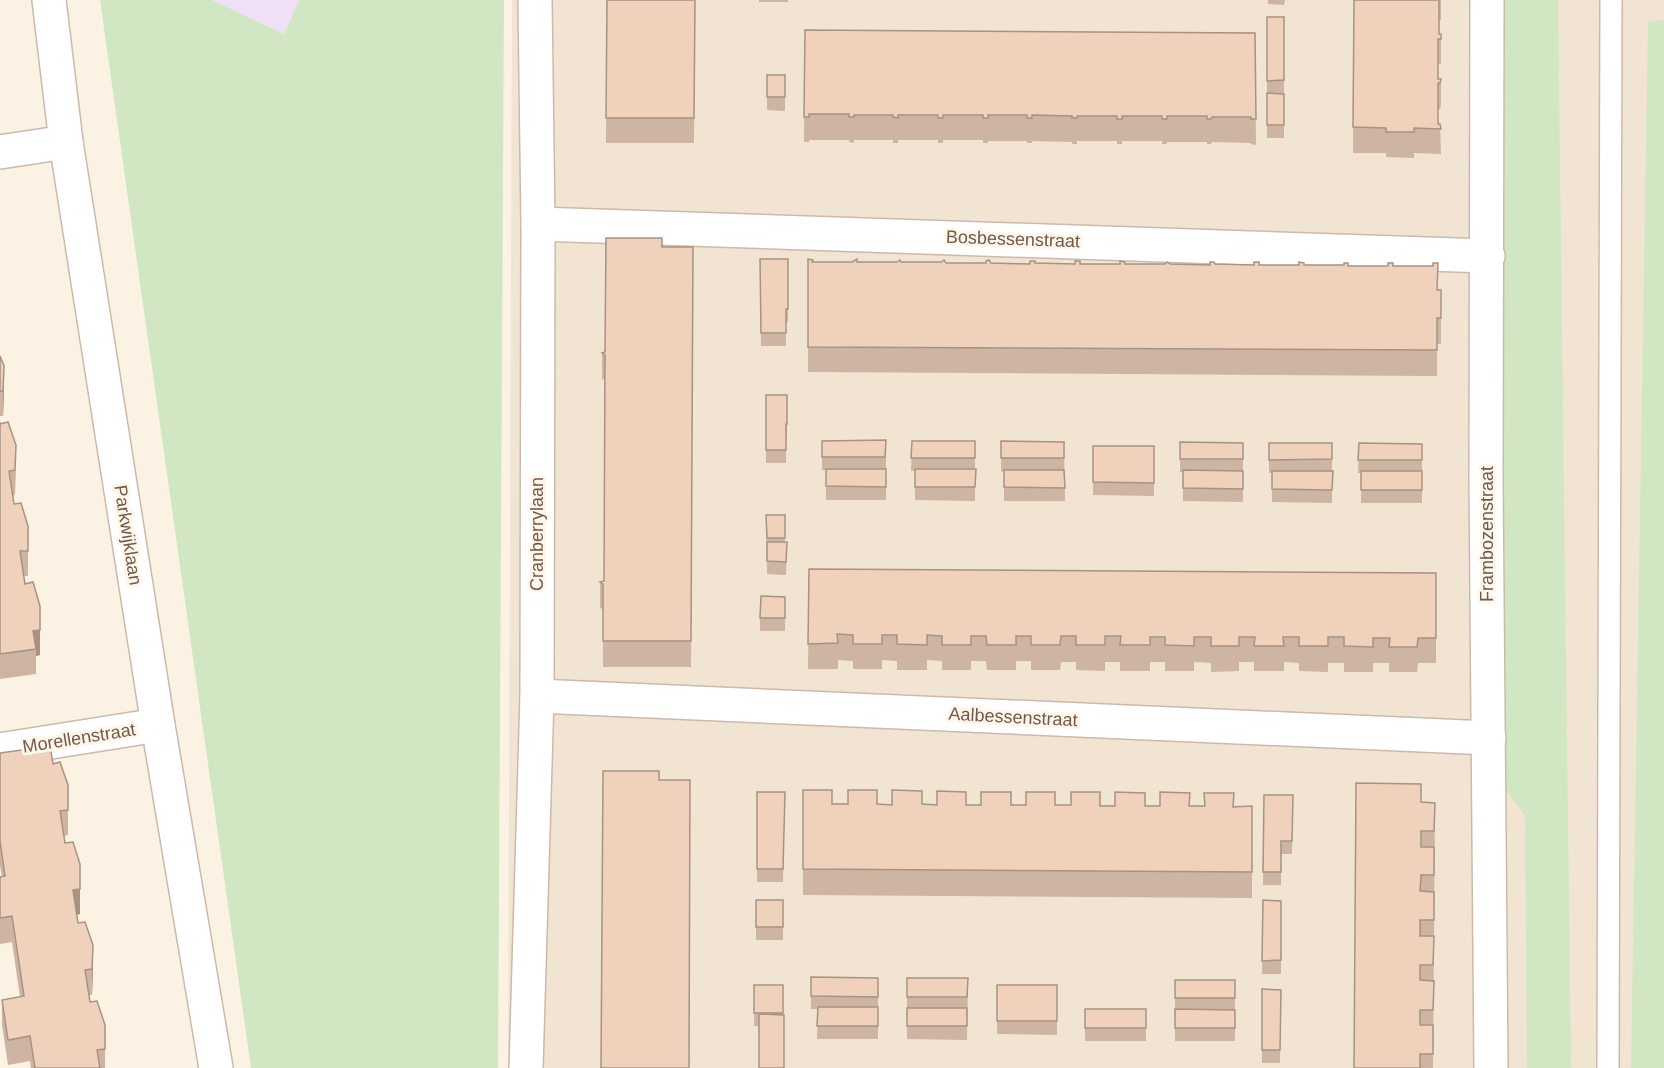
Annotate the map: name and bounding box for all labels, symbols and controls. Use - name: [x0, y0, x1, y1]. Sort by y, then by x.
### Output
- street label: Bosbessenstraat: [946, 227, 1080, 251]
- street label: Frambozenstraat: [1477, 466, 1497, 602]
- street label: Cranberrylaan: [527, 477, 547, 591]
- street label: Parkwijklaan: [110, 484, 146, 586]
- street label: Aalbessenstraat: [948, 704, 1078, 730]
- street label: Morellenstraat: [21, 719, 137, 757]

